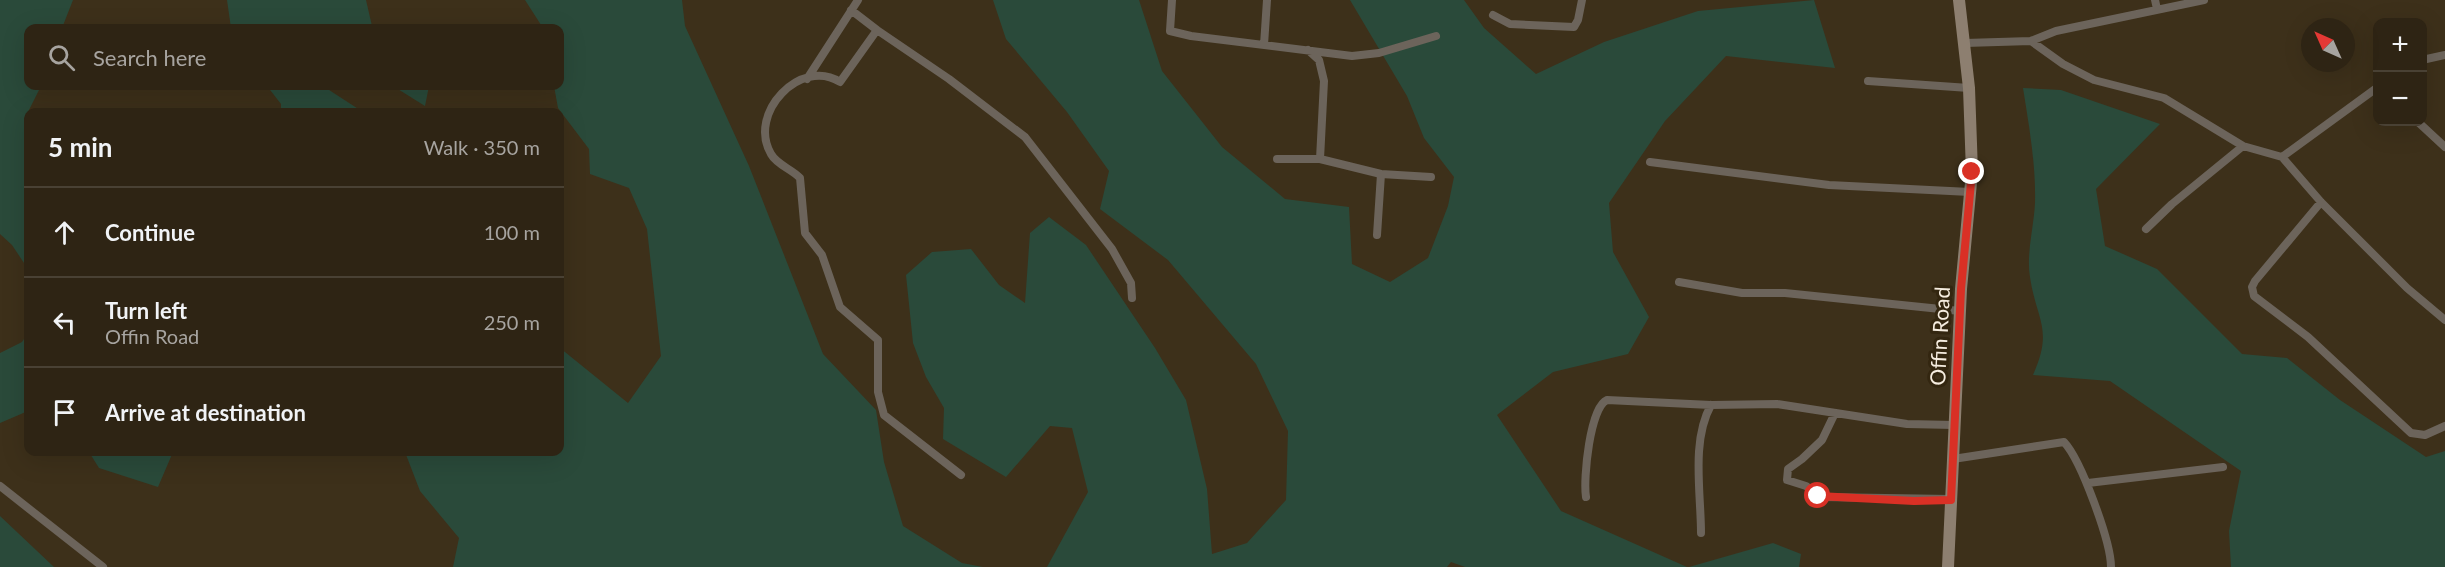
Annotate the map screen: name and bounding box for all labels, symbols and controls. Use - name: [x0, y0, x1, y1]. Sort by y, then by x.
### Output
- north arrow: [2301, 18, 2355, 72]
- map controls: [2373, 18, 2427, 126]
- button: +: [2373, 18, 2427, 72]
- search box: [24, 24, 564, 90]
- icon: search: [45, 41, 78, 74]
- text: Search here: [93, 44, 206, 71]
- button: −: [2373, 72, 2427, 126]
- text: 5 min: [48, 131, 112, 163]
- text: Walk · 350 m: [424, 135, 540, 159]
- route end: [1958, 158, 1984, 184]
- icon: ahead: [48, 216, 81, 249]
- text: Continue: [105, 219, 195, 246]
- text: 100 m: [484, 220, 540, 244]
- street label: Offin Road: [1924, 286, 1954, 386]
- text: Turn left: [105, 297, 187, 324]
- icon: left: [48, 306, 81, 339]
- text: 250 m: [484, 310, 540, 334]
- text: Offin Road: [105, 324, 199, 348]
- icon: arrive: [48, 396, 81, 429]
- text: Arrive at destination: [105, 399, 306, 426]
- route start: [1804, 482, 1830, 508]

